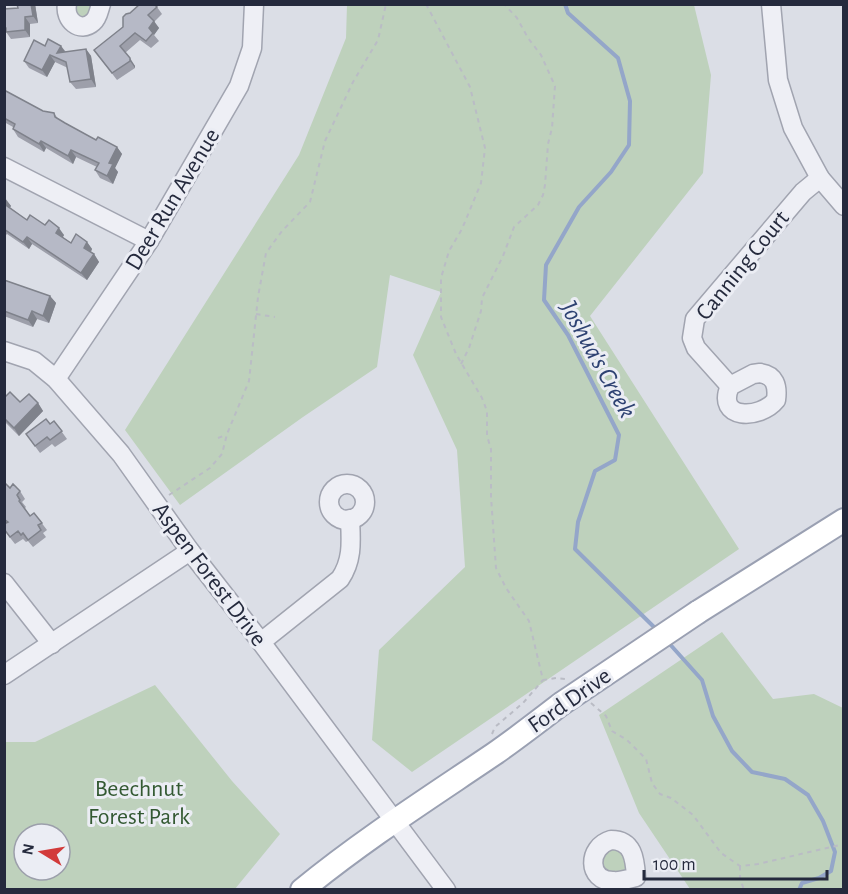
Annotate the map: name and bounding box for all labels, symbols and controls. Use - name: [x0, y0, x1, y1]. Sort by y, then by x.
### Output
- street label: Deer Run Avenue: [121, 125, 224, 274]
- street label: Canning Court: [692, 206, 794, 325]
- water label: Joshua's Creek: [555, 296, 641, 422]
- street label: Aspen Forest Drive: [148, 498, 271, 651]
- street label: Ford Drive: [524, 664, 615, 738]
- park label: Beechnut Forest Park: [88, 777, 190, 829]
- north arrow: [12, 822, 72, 882]
- text: N: [19, 842, 37, 856]
- scale bar: [644, 843, 827, 881]
- text: 100 m: [653, 856, 696, 874]

